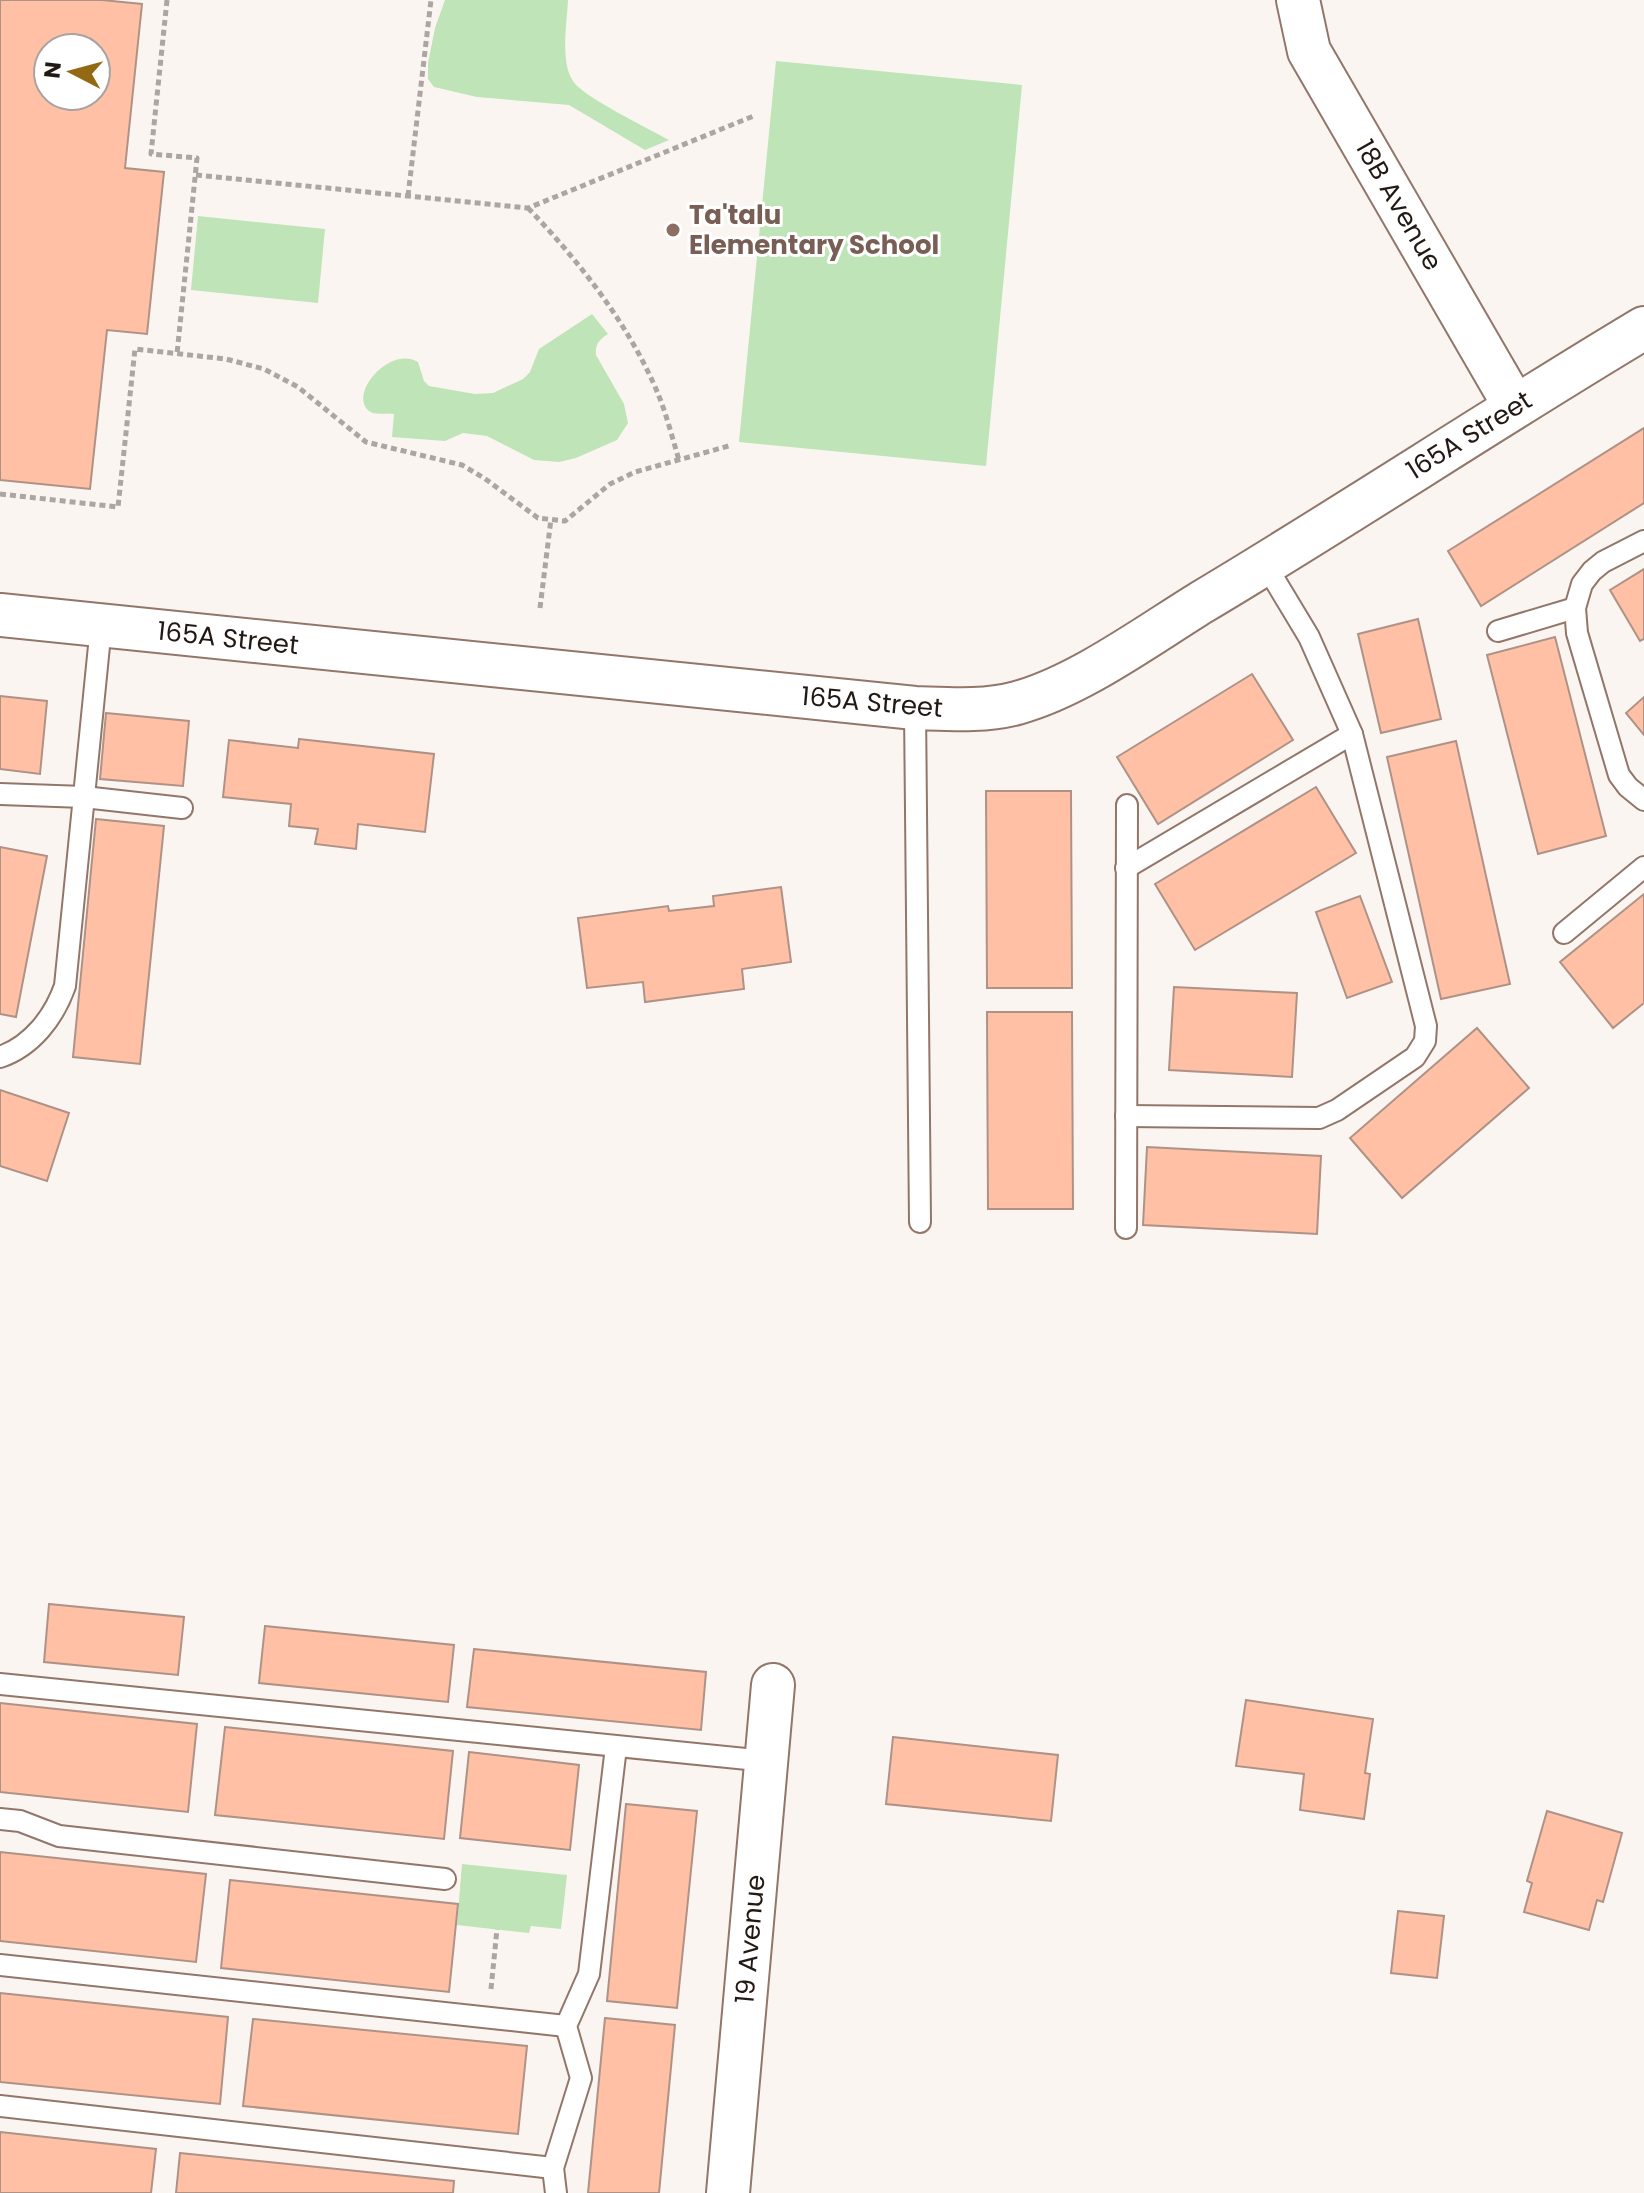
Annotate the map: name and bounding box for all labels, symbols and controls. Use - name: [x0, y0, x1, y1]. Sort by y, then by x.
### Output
- north arrow: [32, 32, 112, 112]
- text: N: [36, 60, 69, 80]
- street label: 18B Avenue: [1347, 133, 1451, 277]
- place label: Ta'talu Elementary School: [689, 197, 939, 263]
- marker: Ta'talu Elementary School: [664, 221, 682, 239]
- street label: 165A Street: [1399, 382, 1539, 488]
- street label: 165A Street: [156, 613, 300, 663]
- street label: 165A Street: [800, 678, 944, 726]
- street label: 19 Avenue: [726, 1873, 774, 2005]

